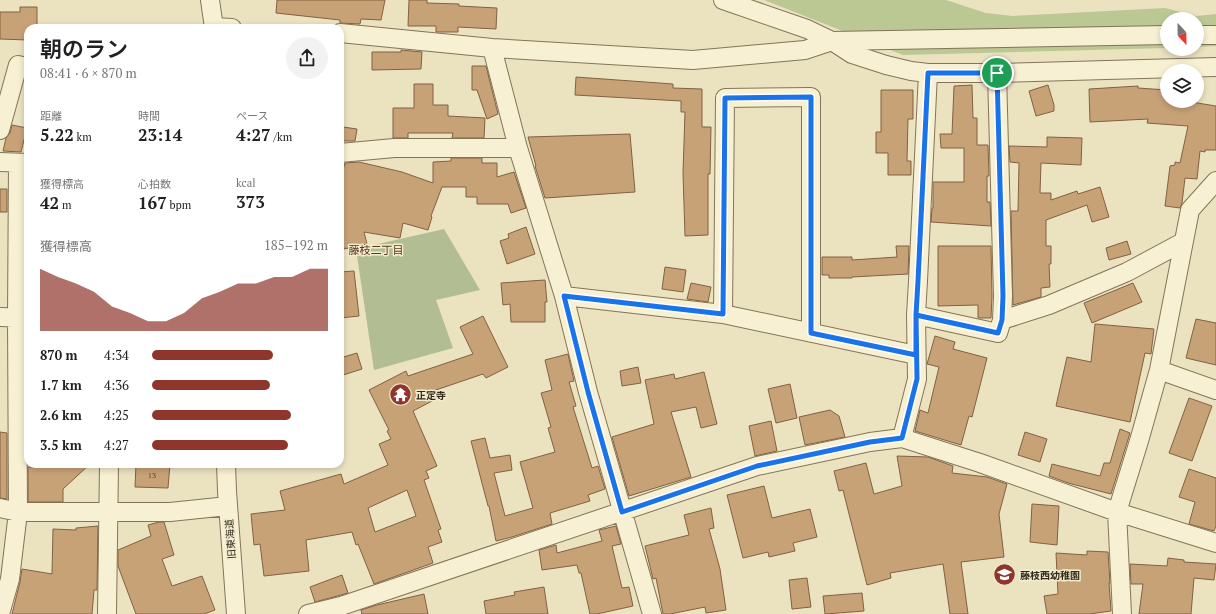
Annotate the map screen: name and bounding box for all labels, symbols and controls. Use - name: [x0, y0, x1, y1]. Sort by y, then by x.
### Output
- north arrow: [1160, 12, 1204, 56]
- map controls: [1160, 12, 1204, 108]
- text: 朝のラン: [40, 34, 128, 63]
- button: share: [286, 37, 328, 79]
- pin: [980, 56, 1014, 90]
- icon: arrive: [986, 62, 1008, 84]
- text: 08:41 · 6 × 870 m: [40, 64, 137, 82]
- button: layers: [1160, 64, 1204, 108]
- text: 距離: [40, 109, 62, 123]
- text: 時間: [138, 109, 160, 123]
- text: ペース: [236, 109, 268, 123]
- text: 5.22: [40, 123, 74, 146]
- text: 23:14: [138, 123, 182, 146]
- text: 4:27: [236, 123, 271, 146]
- text: km: [74, 130, 92, 144]
- text: /km: [271, 130, 292, 144]
- text: kcal: [236, 176, 256, 190]
- text: 獲得標高: [40, 177, 84, 191]
- text: 心拍数: [138, 177, 171, 191]
- text: 373: [236, 190, 265, 213]
- text: 42: [40, 191, 59, 214]
- text: 167: [138, 191, 167, 214]
- text: m: [59, 198, 71, 212]
- text: bpm: [167, 198, 191, 212]
- text: 185–192 m: [264, 236, 328, 254]
- text: 獲得標高: [40, 237, 92, 255]
- district label: 藤枝二丁目: [349, 243, 404, 257]
- text: 870 m: [40, 346, 78, 364]
- text: 4:34: [104, 346, 129, 364]
- text: 1.7 km: [40, 376, 82, 394]
- text: 4:36: [104, 376, 129, 394]
- temple icon: 正定寺: [388, 382, 414, 408]
- place label: 正定寺: [416, 389, 446, 402]
- text: 2.6 km: [40, 406, 82, 424]
- text: 4:25: [104, 406, 129, 424]
- text: 3.5 km: [40, 436, 82, 454]
- text: 4:27: [104, 436, 129, 454]
- house number: 13: [148, 470, 156, 480]
- street label: 旧東海道: [223, 519, 238, 559]
- school or university icon: 藤枝西幼稚園: [991, 562, 1017, 588]
- place label: 藤枝西幼稚園: [1020, 569, 1080, 582]

